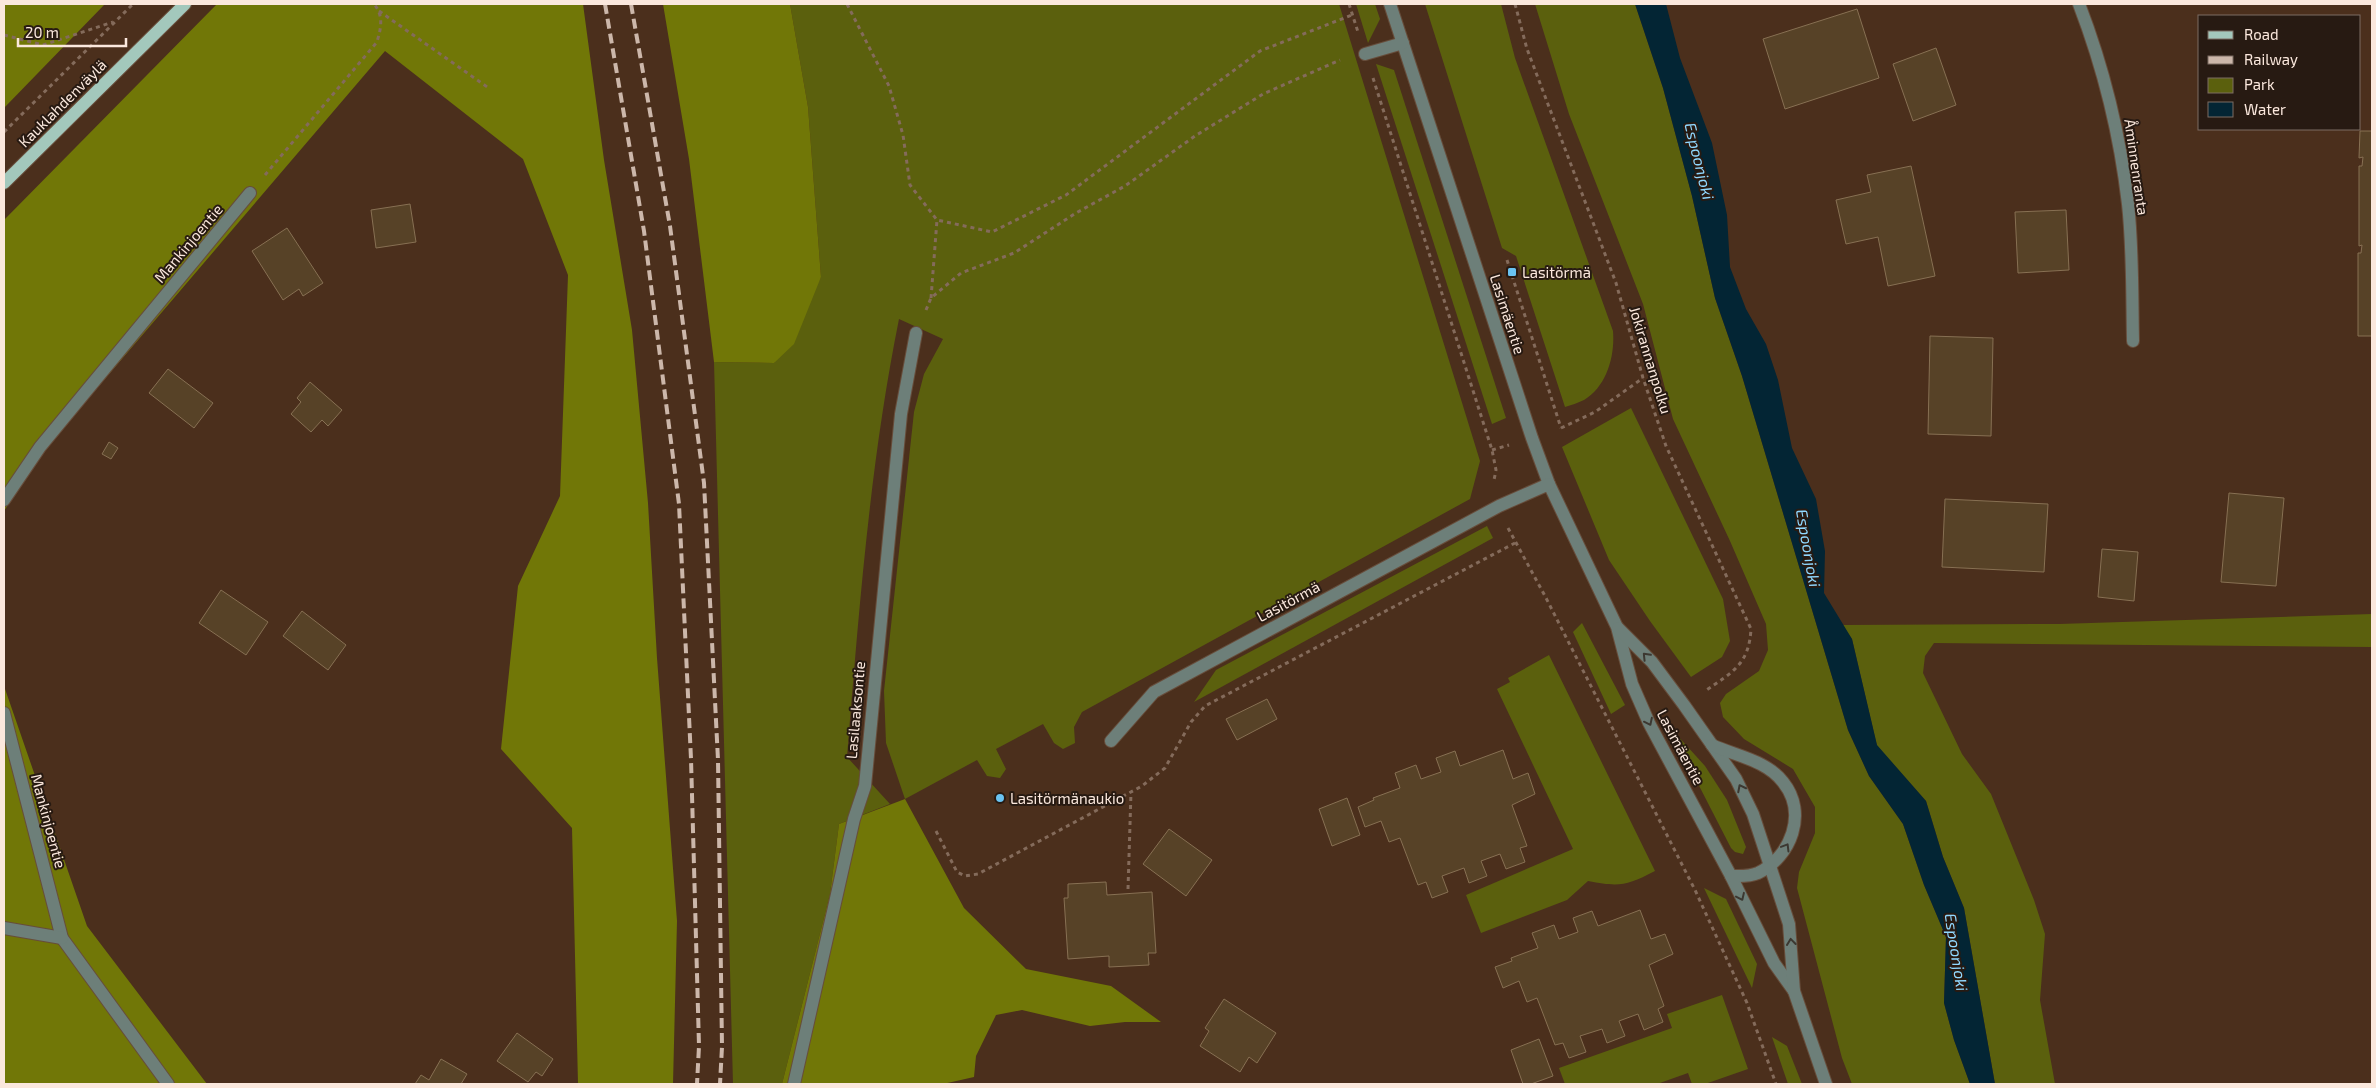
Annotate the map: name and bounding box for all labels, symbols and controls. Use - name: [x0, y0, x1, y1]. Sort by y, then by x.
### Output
- scale bar: [18, 15, 125, 47]
- legend: [2198, 15, 2361, 130]
- text: 20 m: [25, 23, 59, 41]
- text: Road: [2244, 25, 2279, 43]
- text: Railway: [2244, 50, 2298, 68]
- street label: Kauklahdenväylä: [14, 55, 110, 151]
- text: Park: [2244, 75, 2275, 93]
- text: Water: [2244, 100, 2286, 118]
- street label: Åminnenranta: [2121, 118, 2153, 216]
- water label: Espoonjoki: [1680, 120, 1719, 202]
- street label: Mankinjoentie: [150, 200, 227, 286]
- place label: Lasitörmä: [1522, 263, 1591, 281]
- marker: Lasitörmä: [1506, 266, 1518, 278]
- street label: Lasimäentie: [1487, 272, 1529, 356]
- street label: Jokirannanpolku: [1626, 304, 1676, 416]
- water label: Espoonjoki: [1792, 508, 1825, 589]
- street label: Lasitörmä: [1253, 577, 1323, 625]
- one-way arrow: [1643, 653, 1652, 662]
- street label: Lasilaaksontie: [842, 660, 868, 760]
- street label: Lasimäentie: [1654, 706, 1708, 788]
- one-way arrow: [1643, 717, 1653, 726]
- street label: Mankinjoentie: [27, 772, 70, 870]
- one-way arrow: [1737, 785, 1747, 794]
- place label: Lasitörmänaukio: [1010, 789, 1124, 807]
- marker: Lasitörmänaukio: [994, 792, 1006, 804]
- one-way arrow: [1780, 843, 1790, 852]
- one-way arrow: [1734, 892, 1745, 901]
- water label: Espoonjoki: [1940, 912, 1973, 993]
- one-way arrow: [1786, 938, 1797, 946]

